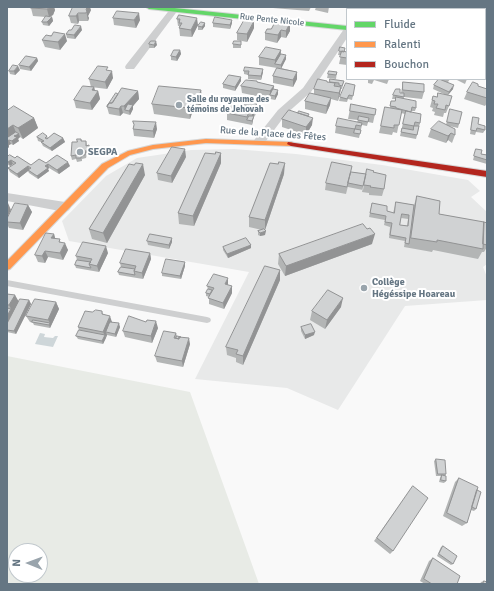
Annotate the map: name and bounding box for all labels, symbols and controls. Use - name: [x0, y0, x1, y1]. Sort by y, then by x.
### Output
- legend: [346, 8, 486, 80]
- street label: Rue Pente Nicole: [239, 11, 305, 29]
- text: Fluide: [384, 17, 416, 32]
- text: Ralenti: [384, 37, 421, 52]
- text: Bouchon: [384, 57, 429, 72]
- place label: Salle du royaume des témoins de Jehovah: [187, 95, 269, 116]
- marker: Salle du royaume des témoins de Jehovah: [174, 100, 184, 110]
- street label: Rue de la Place des Fêtes: [220, 124, 326, 144]
- place label: SEGPA: [88, 146, 117, 158]
- marker: SEGPA: [75, 147, 85, 157]
- place label: Collège Hégéssipe Hoareau: [372, 276, 455, 300]
- marker: Collège Hégéssipe Hoareau: [359, 283, 369, 293]
- north arrow: [8, 543, 48, 583]
- text: N: [10, 559, 23, 567]

